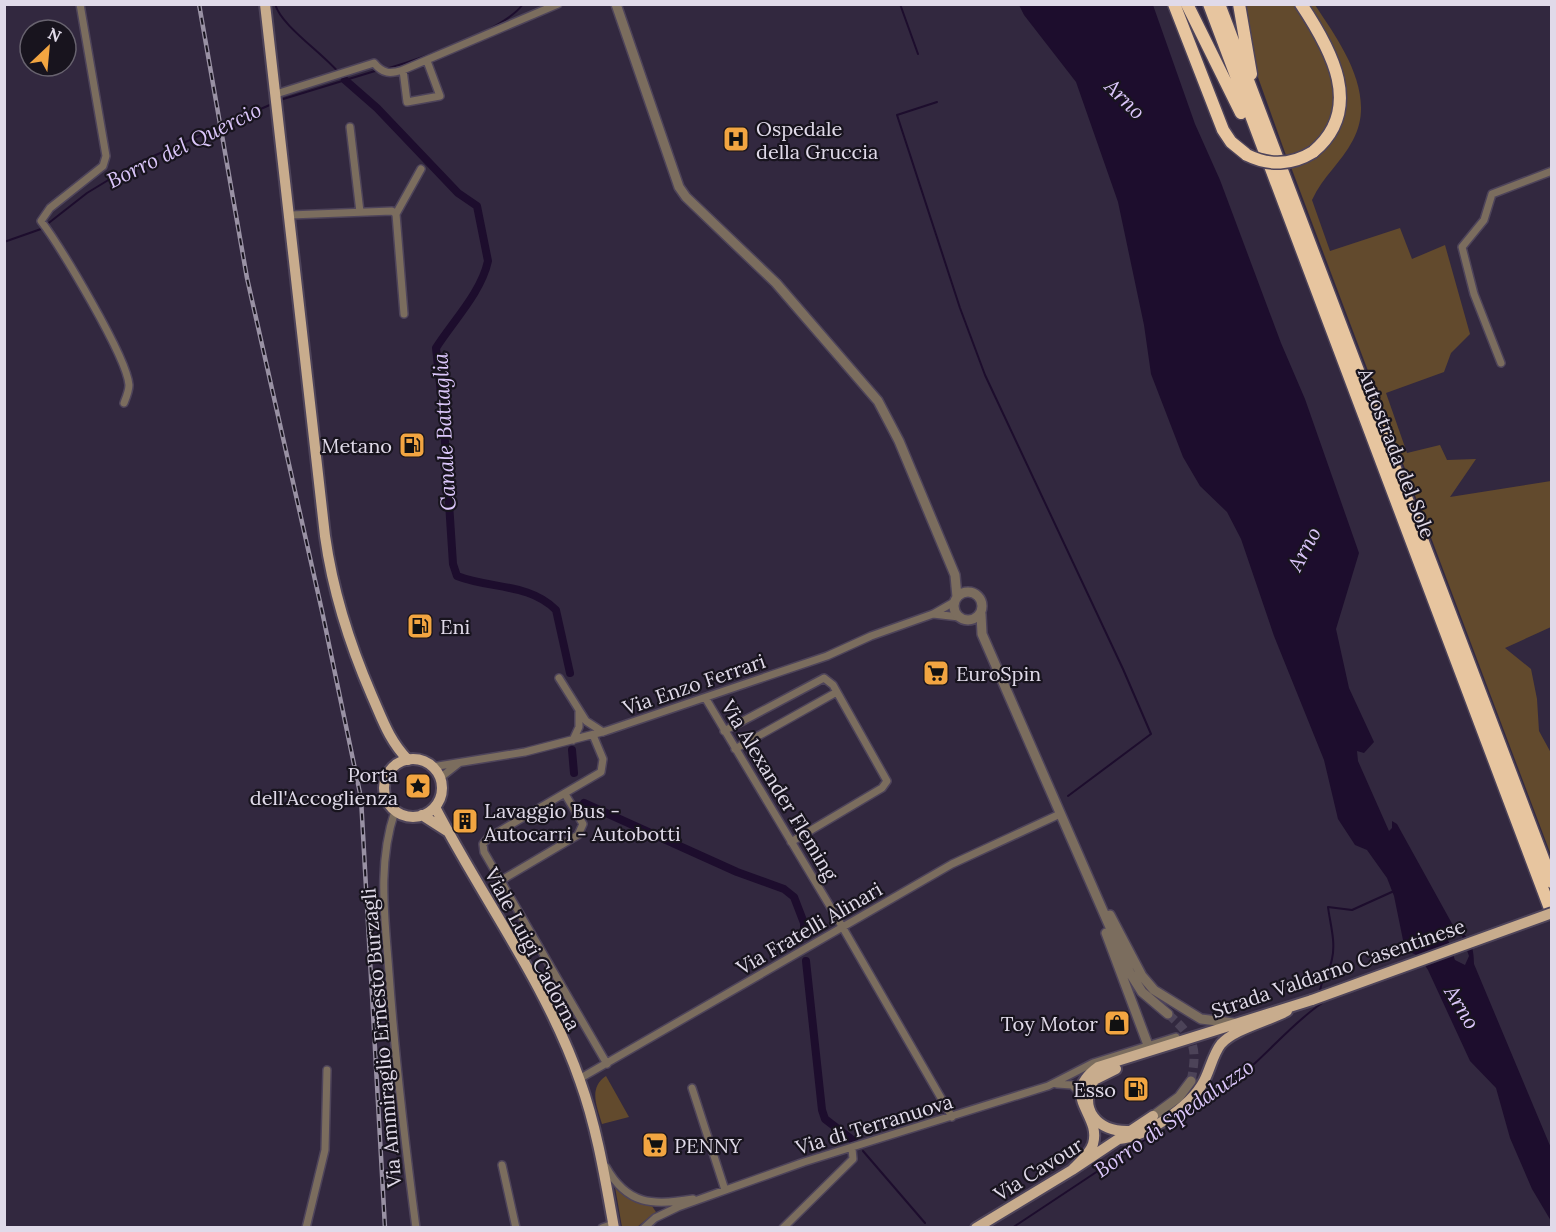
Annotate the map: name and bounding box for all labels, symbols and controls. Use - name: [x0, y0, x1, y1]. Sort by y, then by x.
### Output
- north arrow: [18, 18, 78, 78]
- text: N: [45, 23, 65, 46]
- water label: Arno: [1098, 72, 1151, 125]
- water label: Borro del Quercio: [102, 96, 266, 194]
- place label: Ospedale della Gruccia: [756, 116, 878, 164]
- hospital icon: Ospedale della Gruccia: [721, 124, 751, 154]
- water label: Canale Battaglia: [426, 352, 462, 512]
- street label: Autostrada del Sole: [1353, 364, 1441, 542]
- fuel station icon: Metano: [397, 430, 427, 460]
- place label: Metano: [321, 433, 392, 458]
- water label: Arno: [1281, 522, 1327, 577]
- fuel station icon: Eni: [405, 611, 435, 641]
- place label: Eni: [440, 614, 470, 639]
- street label: Via Enzo Ferrari: [619, 648, 768, 720]
- supermarket icon: EuroSpin: [921, 658, 951, 688]
- place label: EuroSpin: [956, 661, 1041, 686]
- street label: Via Alexander Fleming: [716, 694, 844, 886]
- place label: Porta dell'Accoglienza: [250, 762, 398, 810]
- place icon: Porta dell'Accoglienza: [403, 771, 433, 801]
- place label: Lavaggio Bus - Autocarri - Autobotti: [483, 798, 681, 846]
- building icon: Lavaggio Bus - Autocarri - Autobotti: [450, 806, 480, 836]
- street label: Viale Luigi Cadorna: [479, 862, 586, 1035]
- street label: Via Fratelli Alinari: [731, 876, 886, 980]
- street label: Via Ammiraglio Ernesto Burzagli: [355, 887, 407, 1190]
- street label: Strada Valdarno Casentinese: [1208, 913, 1468, 1023]
- water label: Arno: [1438, 979, 1486, 1034]
- shop icon: Toy Motor: [1102, 1008, 1132, 1038]
- place label: Toy Motor: [1001, 1011, 1098, 1036]
- water label: Borro di Spedaluzzo: [1089, 1053, 1259, 1183]
- fuel station icon: Esso: [1121, 1074, 1151, 1104]
- place label: Esso: [1073, 1077, 1116, 1102]
- street label: Via di Terranuova: [792, 1088, 956, 1160]
- supermarket icon: PENNY: [640, 1130, 670, 1160]
- street label: Via Cavour: [988, 1132, 1087, 1207]
- place label: PENNY: [674, 1133, 742, 1158]

